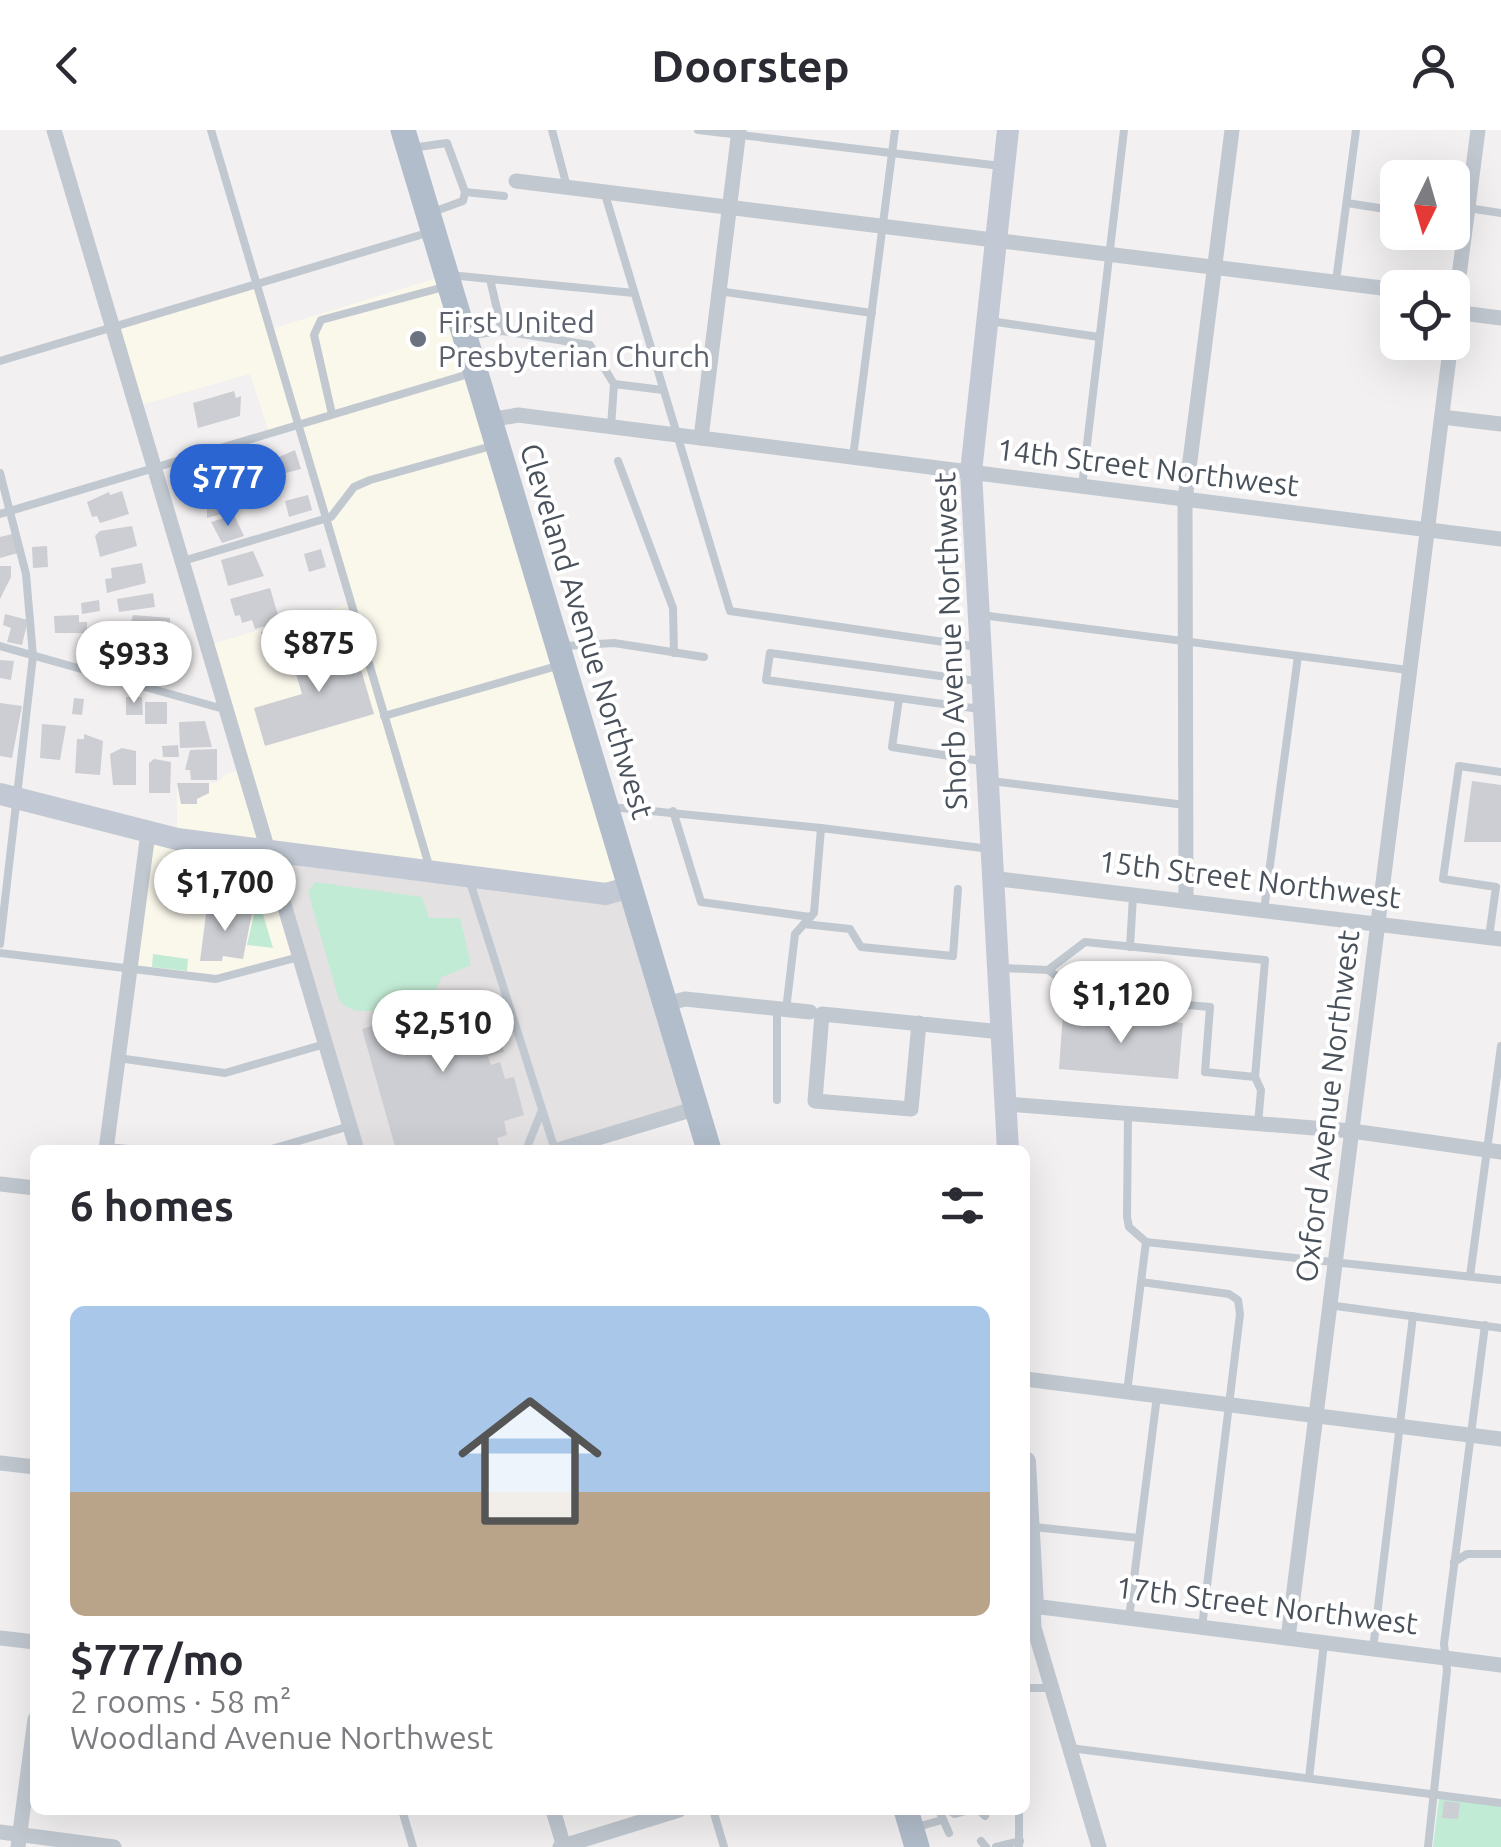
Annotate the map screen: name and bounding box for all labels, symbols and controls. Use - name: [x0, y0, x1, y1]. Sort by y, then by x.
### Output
- icon: back: [40, 38, 95, 93]
- icon: person: [1406, 38, 1461, 93]
- text: Doorstep: [651, 40, 850, 91]
- north arrow: [1380, 160, 1470, 250]
- map controls: [1380, 160, 1470, 360]
- button: locate: [1380, 270, 1470, 360]
- place label: First United Presbyterian Church: [438, 305, 710, 373]
- marker: First United Presbyterian Church: [407, 328, 429, 350]
- street label: 14th Street Northwest: [995, 432, 1301, 502]
- street label: Cleveland Avenue Northwest: [514, 439, 660, 823]
- pin: $777: [169, 444, 287, 529]
- text: $777: [192, 458, 264, 494]
- street label: Shorb Avenue Northwest: [927, 471, 973, 810]
- pin: $875: [260, 610, 378, 695]
- pin: $933: [75, 621, 193, 706]
- text: $875: [283, 624, 355, 660]
- text: $933: [98, 635, 170, 671]
- street label: 15th Street Northwest: [1097, 844, 1403, 914]
- pin: $1,700: [144, 849, 306, 934]
- text: $1,700: [176, 863, 274, 899]
- street label: Oxford Avenue Northwest: [1288, 928, 1366, 1284]
- pin: $1,120: [1040, 961, 1202, 1046]
- text: $1,120: [1072, 975, 1170, 1011]
- pin: $2,510: [362, 990, 524, 1075]
- text: $2,510: [394, 1004, 492, 1040]
- icon: filters: [935, 1178, 990, 1233]
- text: 6 homes: [70, 1182, 234, 1229]
- icon: home: [440, 1371, 620, 1551]
- street label: 17th Street Northwest: [1114, 1570, 1420, 1640]
- text: $777/mo: [70, 1636, 244, 1683]
- text: 2 rooms · 58 m²: [70, 1683, 291, 1719]
- text: Woodland Avenue Northwest: [70, 1719, 493, 1755]

